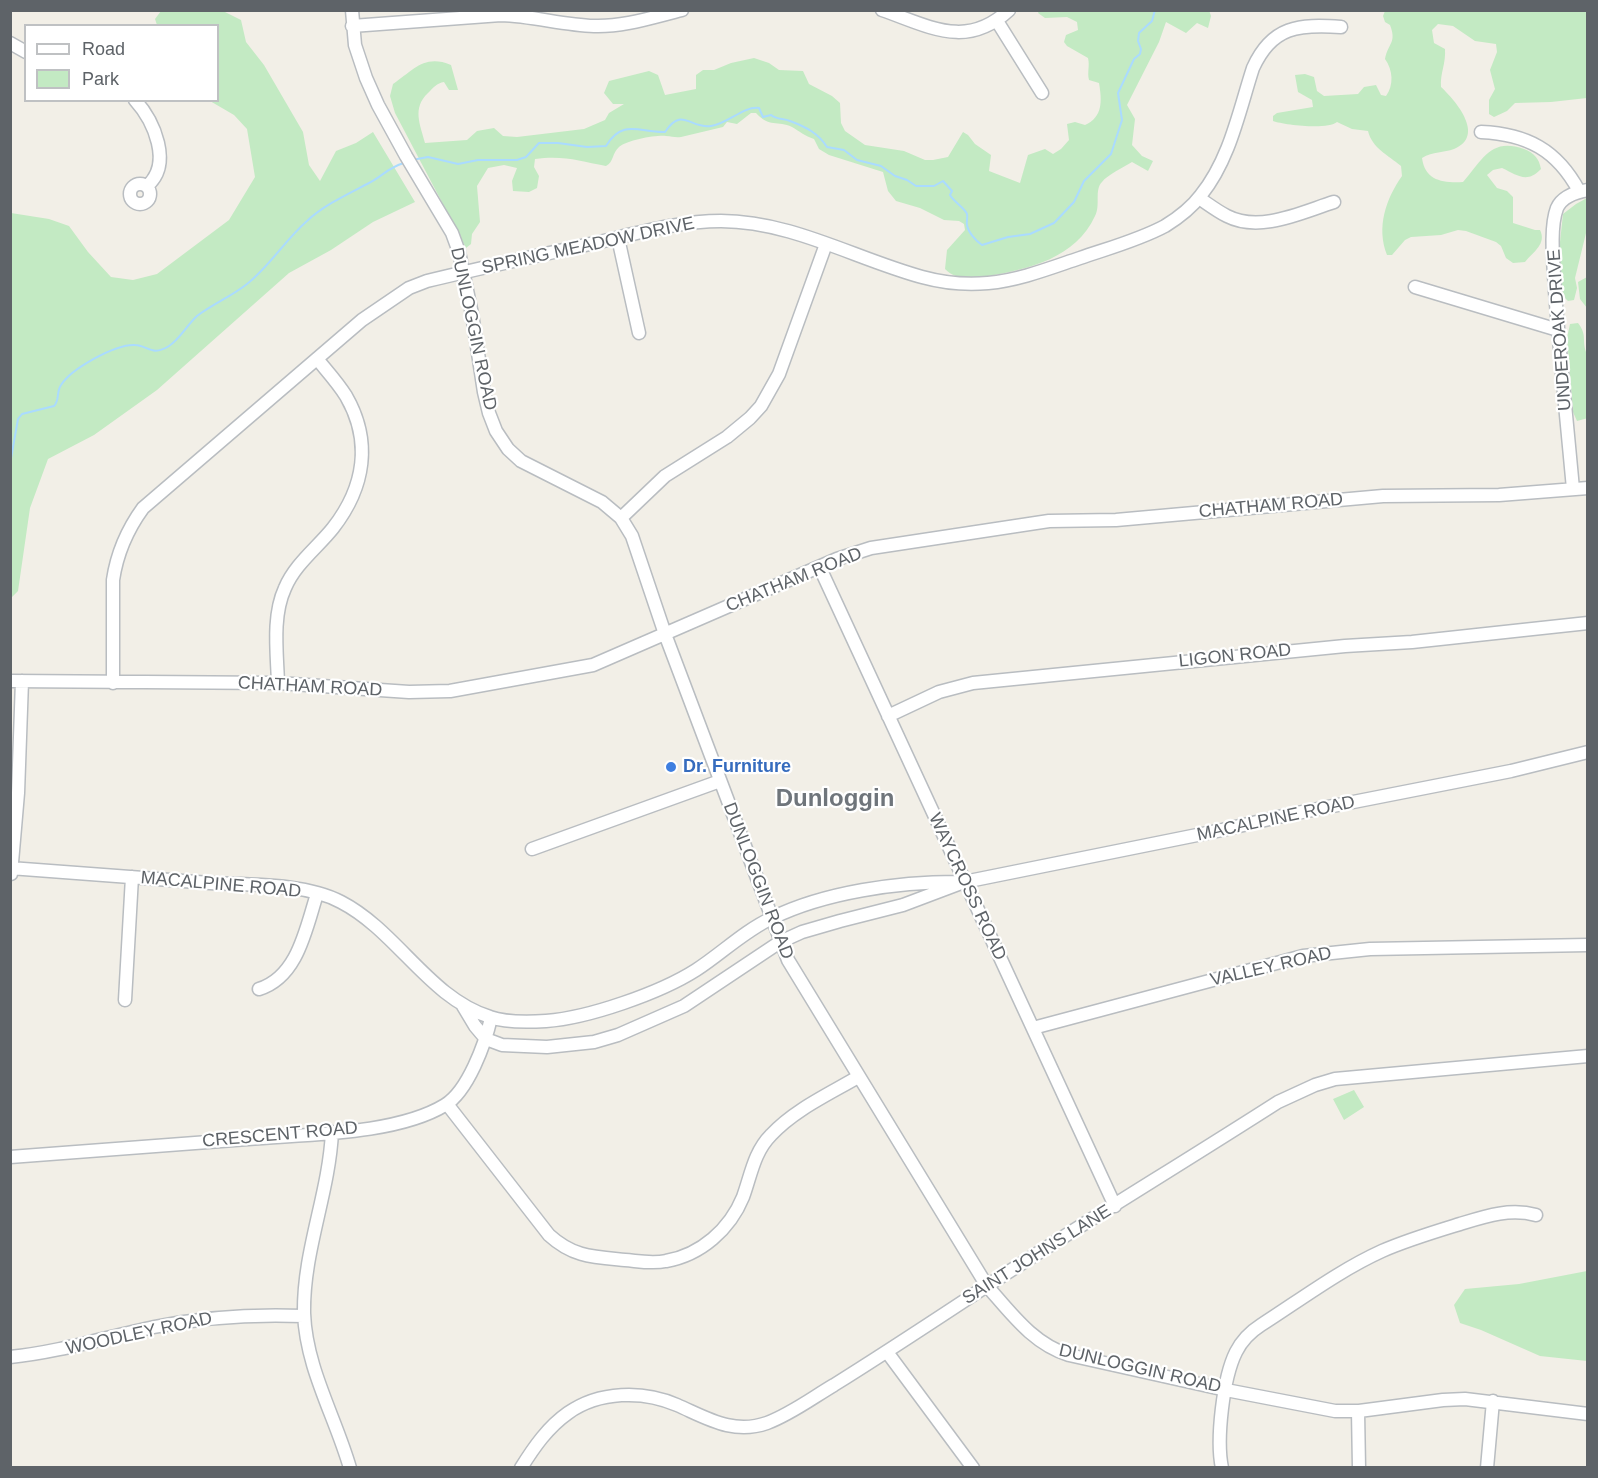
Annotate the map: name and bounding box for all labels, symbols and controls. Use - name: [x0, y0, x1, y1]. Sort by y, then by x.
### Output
- legend: [24, 24, 219, 102]
- text: Road: [82, 39, 125, 59]
- text: Park: [82, 69, 119, 89]
- street label: SPRING MEADOW DRIVE: [480, 213, 696, 279]
- street label: DUNLOGGIN ROAD: [445, 246, 501, 412]
- street label: UNDEROAK DRIVE: [1544, 248, 1576, 412]
- street label: CHATHAM ROAD: [1198, 489, 1344, 523]
- street label: CHATHAM ROAD: [723, 543, 865, 617]
- street label: LIGON ROAD: [1178, 639, 1292, 673]
- street label: CHATHAM ROAD: [237, 672, 383, 702]
- place label: Dr. Furniture: [683, 756, 791, 778]
- marker: Dr. Furniture: [664, 760, 678, 774]
- district label: Dunloggin: [776, 785, 894, 813]
- street label: MACALPINE ROAD: [1195, 792, 1357, 846]
- street label: DUNLOGGIN ROAD: [718, 800, 798, 962]
- street label: WAYCROSS ROAD: [923, 810, 1011, 964]
- street label: MACALPINE ROAD: [140, 867, 302, 903]
- street label: VALLEY ROAD: [1208, 943, 1334, 991]
- street label: CRESCENT ROAD: [201, 1117, 359, 1153]
- street label: SAINT JOHNS LANE: [959, 1201, 1115, 1309]
- street label: WOODLEY ROAD: [64, 1308, 214, 1360]
- street label: DUNLOGGIN ROAD: [1057, 1340, 1223, 1398]

